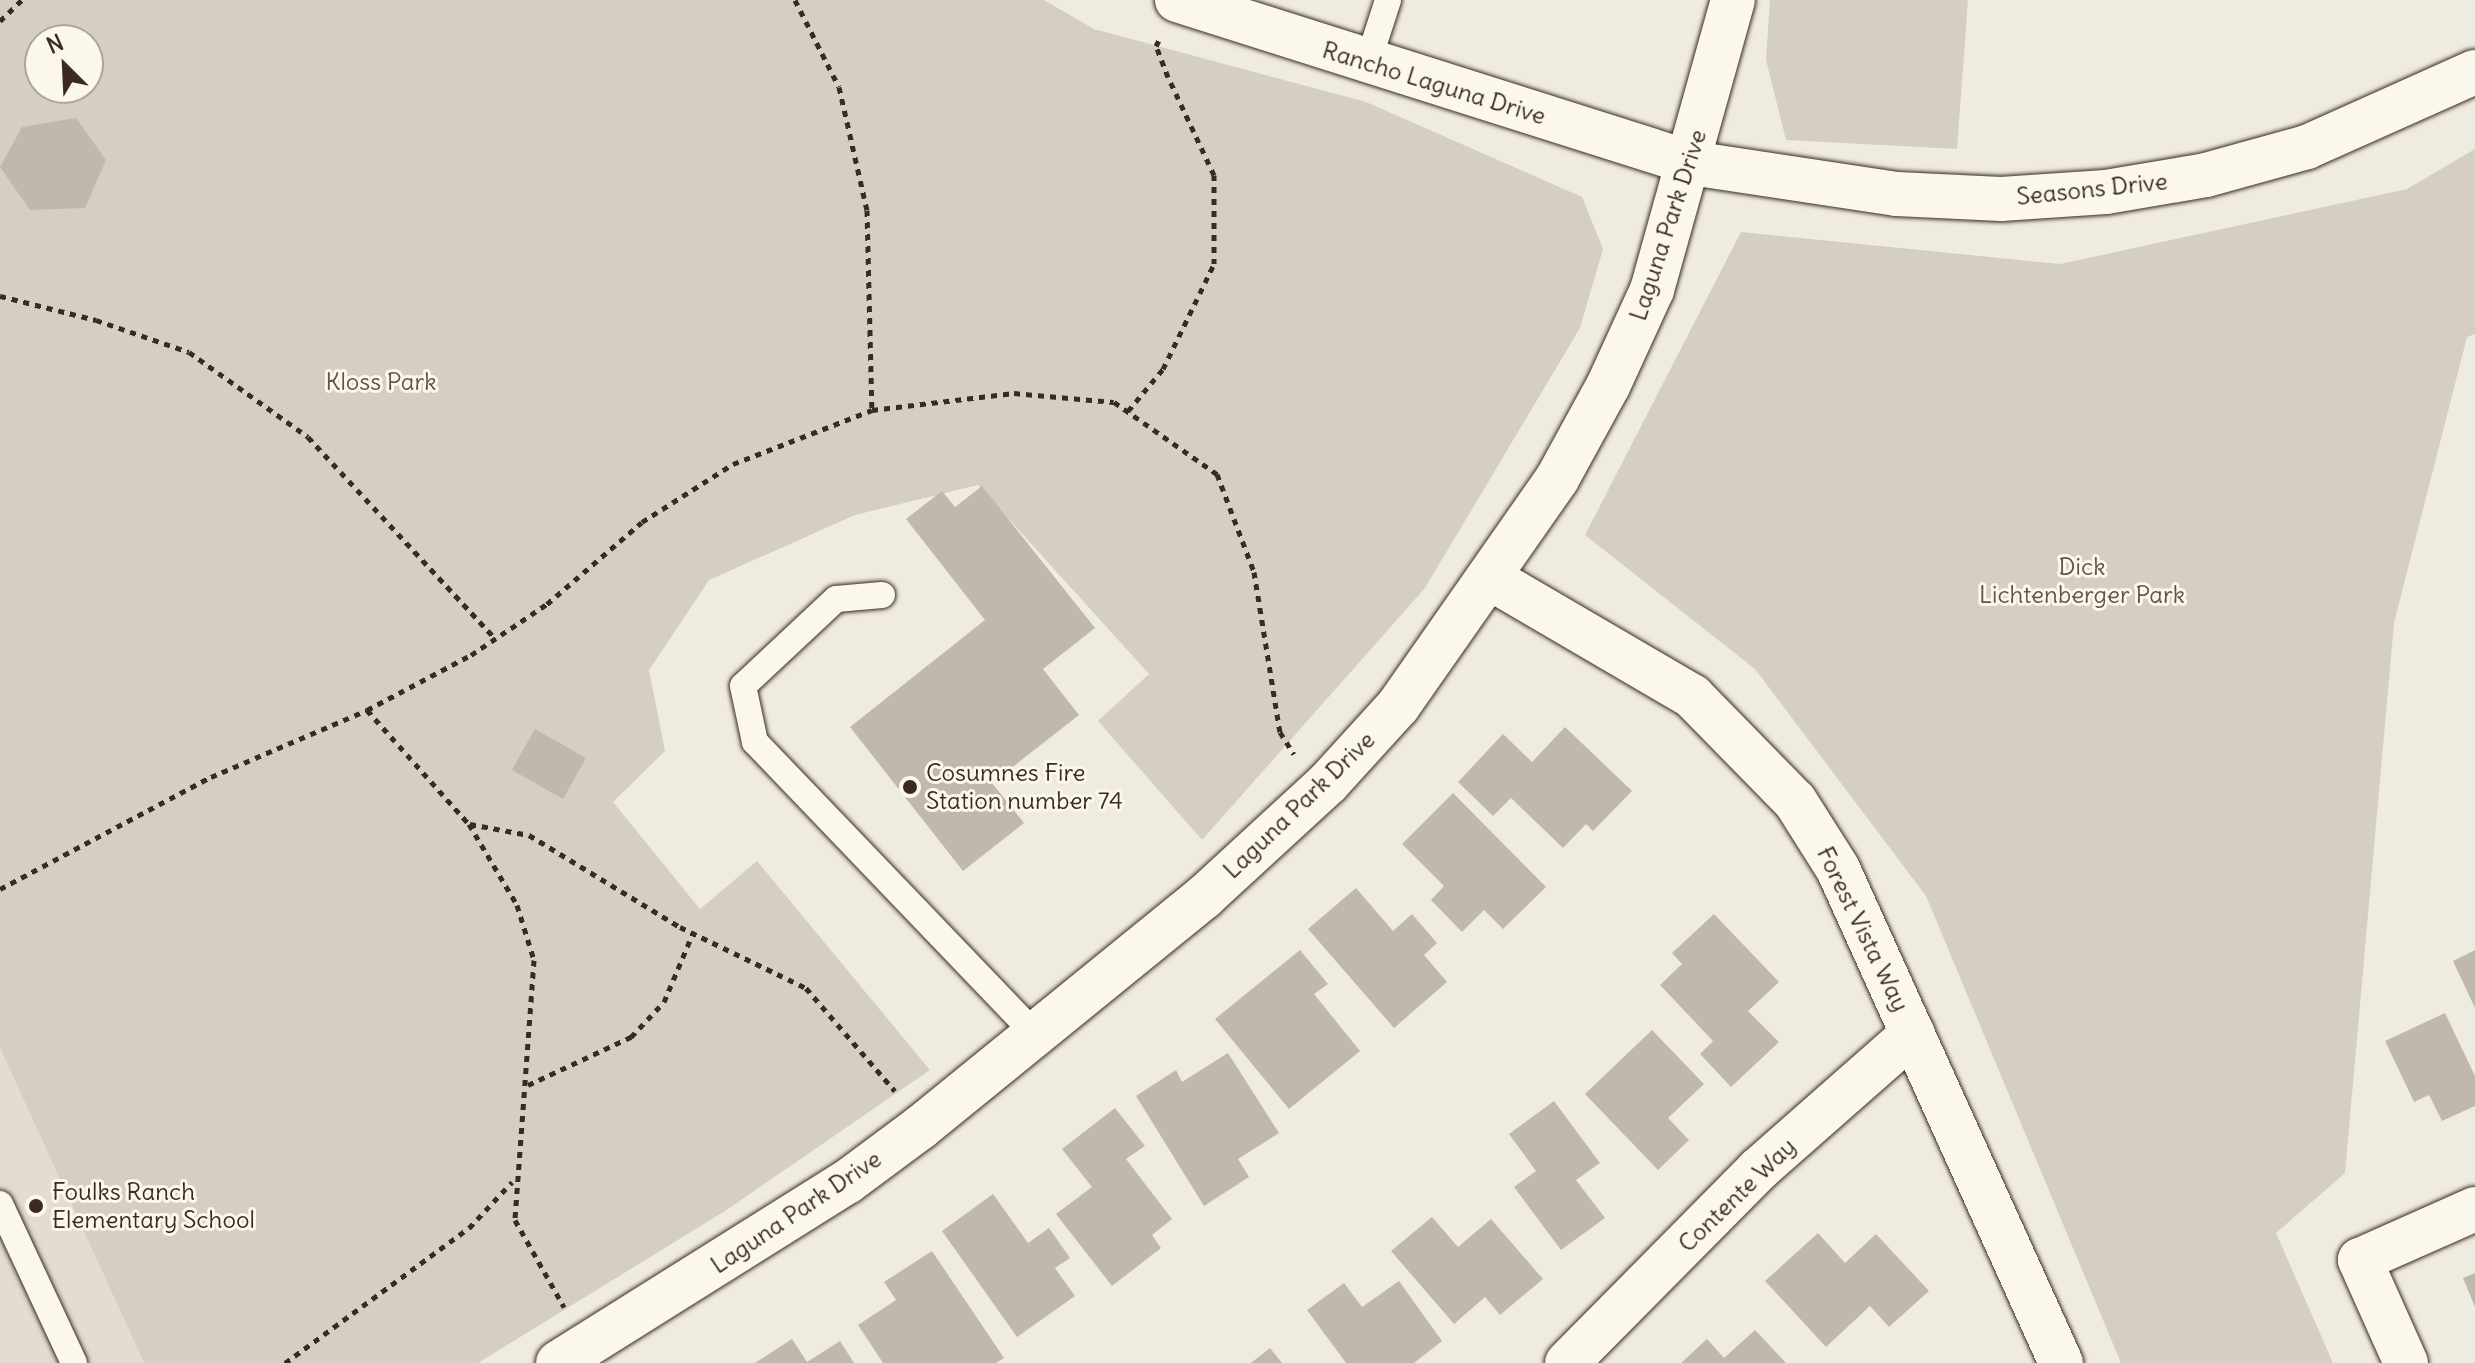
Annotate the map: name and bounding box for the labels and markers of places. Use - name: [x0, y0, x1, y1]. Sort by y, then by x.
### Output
- place label: Cosumnes Fire Station number 74: [926, 759, 1123, 815]
- marker: Cosumnes Fire Station number 74: [901, 778, 919, 796]
- place label: Foulks Ranch Elementary School: [52, 1178, 255, 1234]
- marker: Foulks Ranch Elementary School: [27, 1197, 45, 1215]

